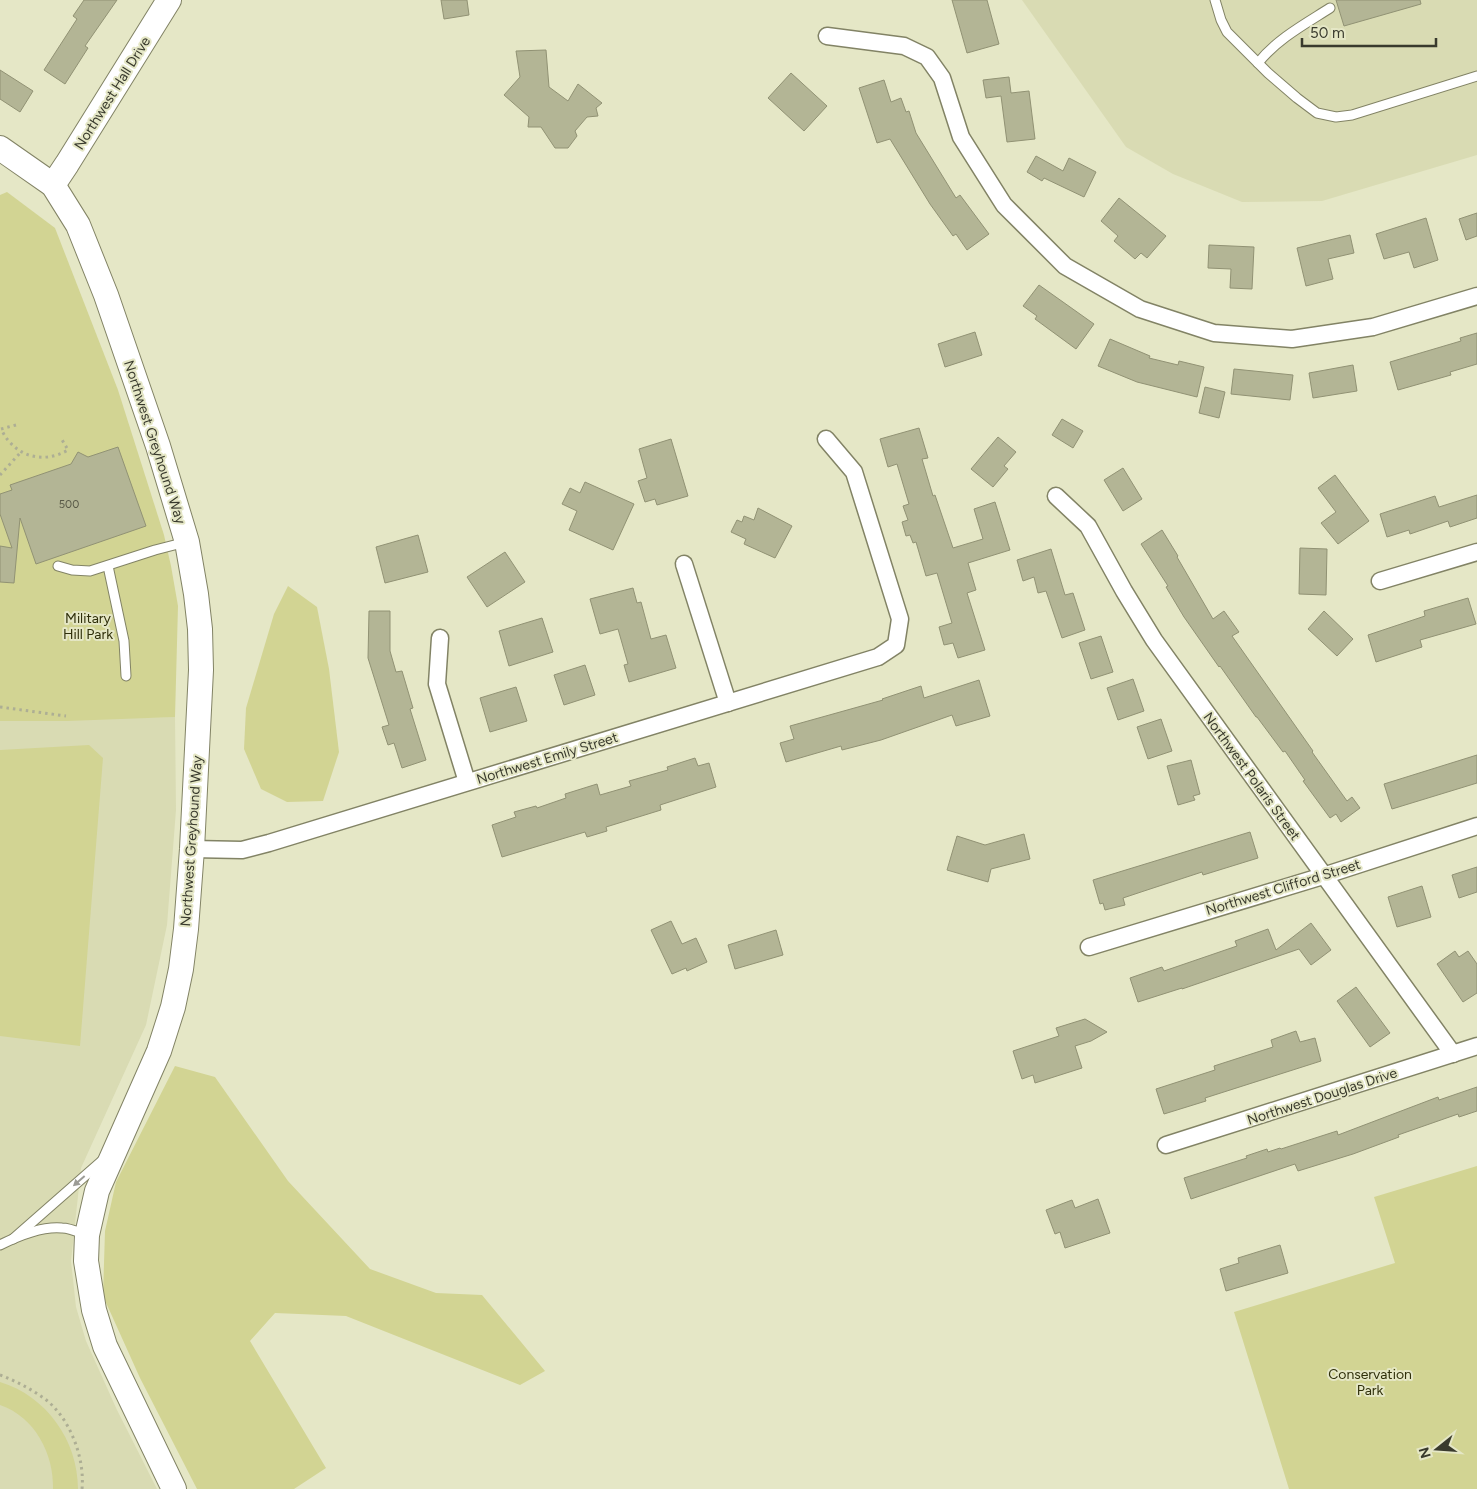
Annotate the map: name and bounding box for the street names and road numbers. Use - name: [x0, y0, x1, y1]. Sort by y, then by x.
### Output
- street label: Northwest Hall Drive: [71, 33, 154, 153]
- street label: Northwest Greyhound Way: [120, 358, 189, 527]
- street label: Northwest Polaris Street: [1199, 709, 1304, 844]
- street label: Northwest Emily Street: [474, 729, 620, 788]
- street label: Northwest Greyhound Way: [177, 754, 206, 927]
- street label: Northwest Clifford Street: [1204, 856, 1363, 919]
- street label: Northwest Douglas Drive: [1245, 1064, 1400, 1129]

